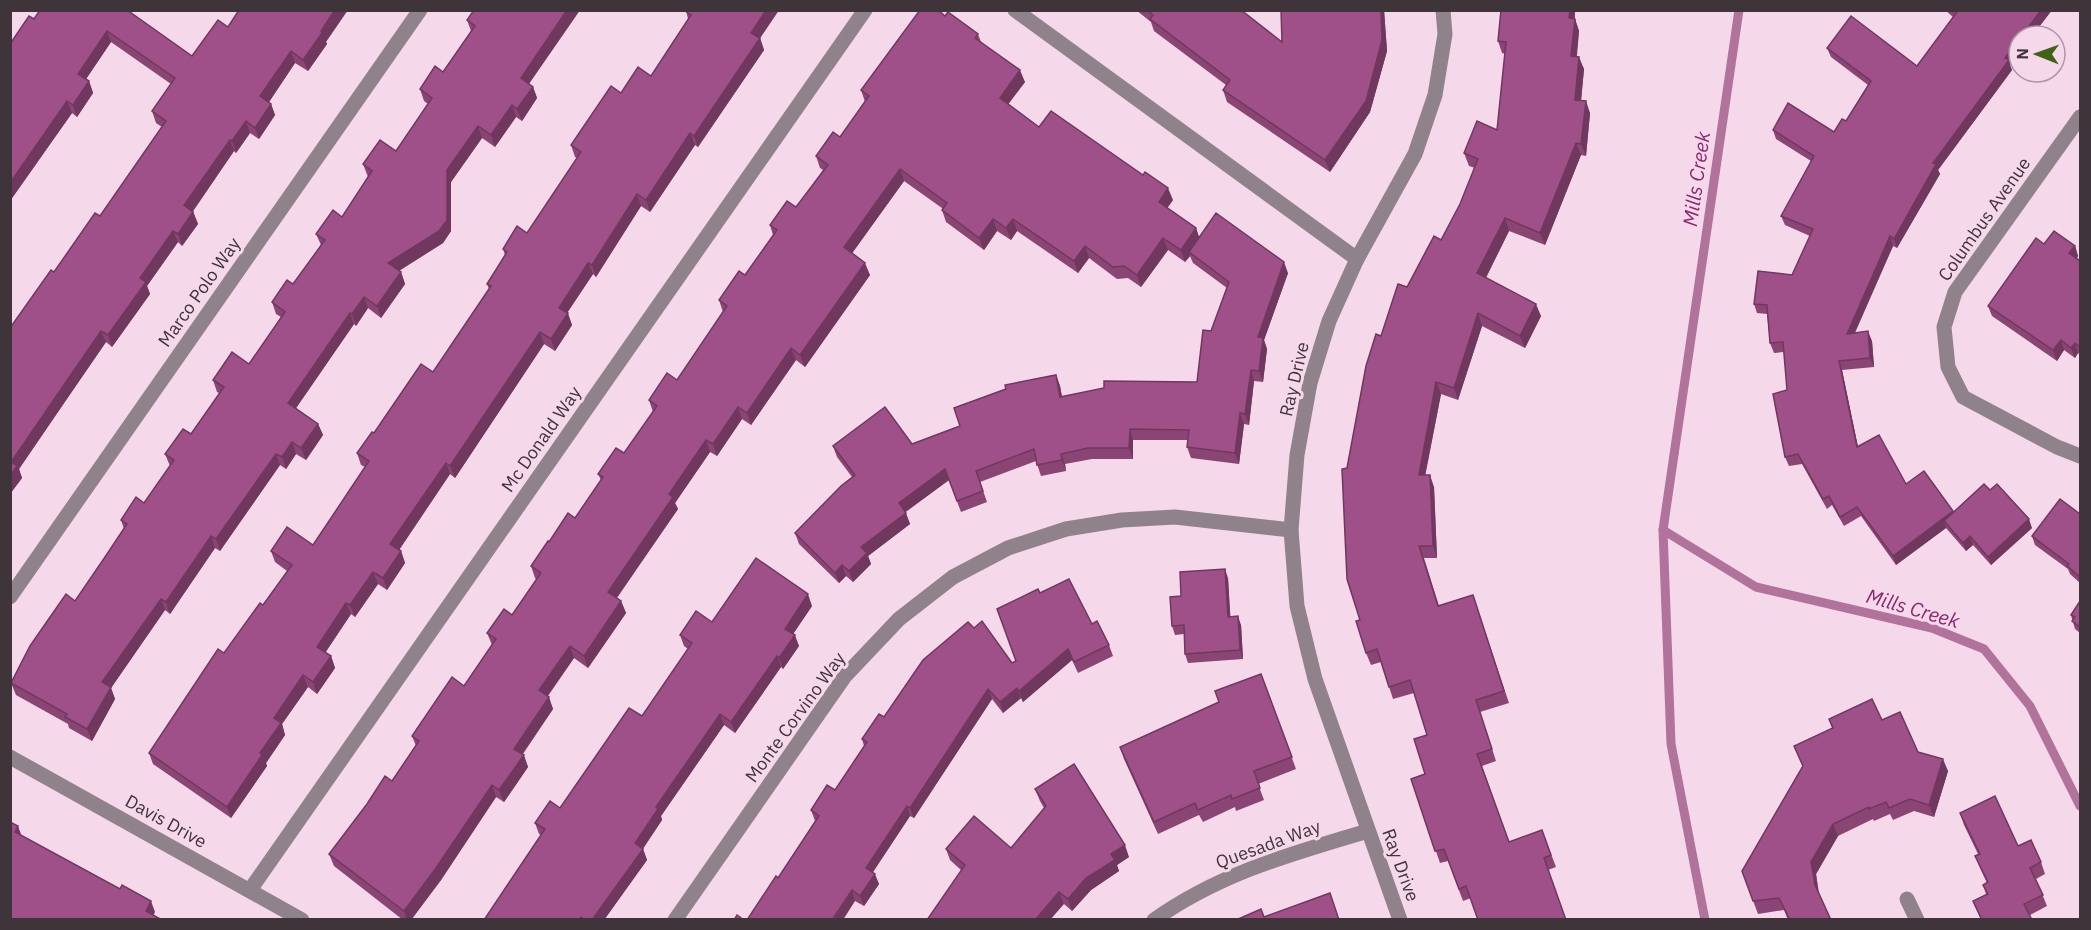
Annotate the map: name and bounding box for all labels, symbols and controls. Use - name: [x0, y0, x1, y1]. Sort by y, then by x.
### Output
- north arrow: [2007, 24, 2067, 84]
- text: N: [2012, 48, 2032, 60]
- water label: Mills Creek: [1676, 129, 1716, 228]
- street label: Columbus Avenue: [1933, 153, 2035, 285]
- street label: Marco Polo Way: [153, 233, 245, 351]
- street label: Ray Drive: [1274, 339, 1314, 419]
- street label: Mc Donald Way: [496, 382, 586, 496]
- water label: Mills Creek: [1863, 582, 1963, 634]
- street label: Monte Corvino Way: [740, 647, 850, 787]
- street label: Davis Drive: [121, 789, 211, 853]
- street label: Quesada Way: [1212, 814, 1324, 874]
- street label: Ray Drive: [1377, 825, 1425, 905]

